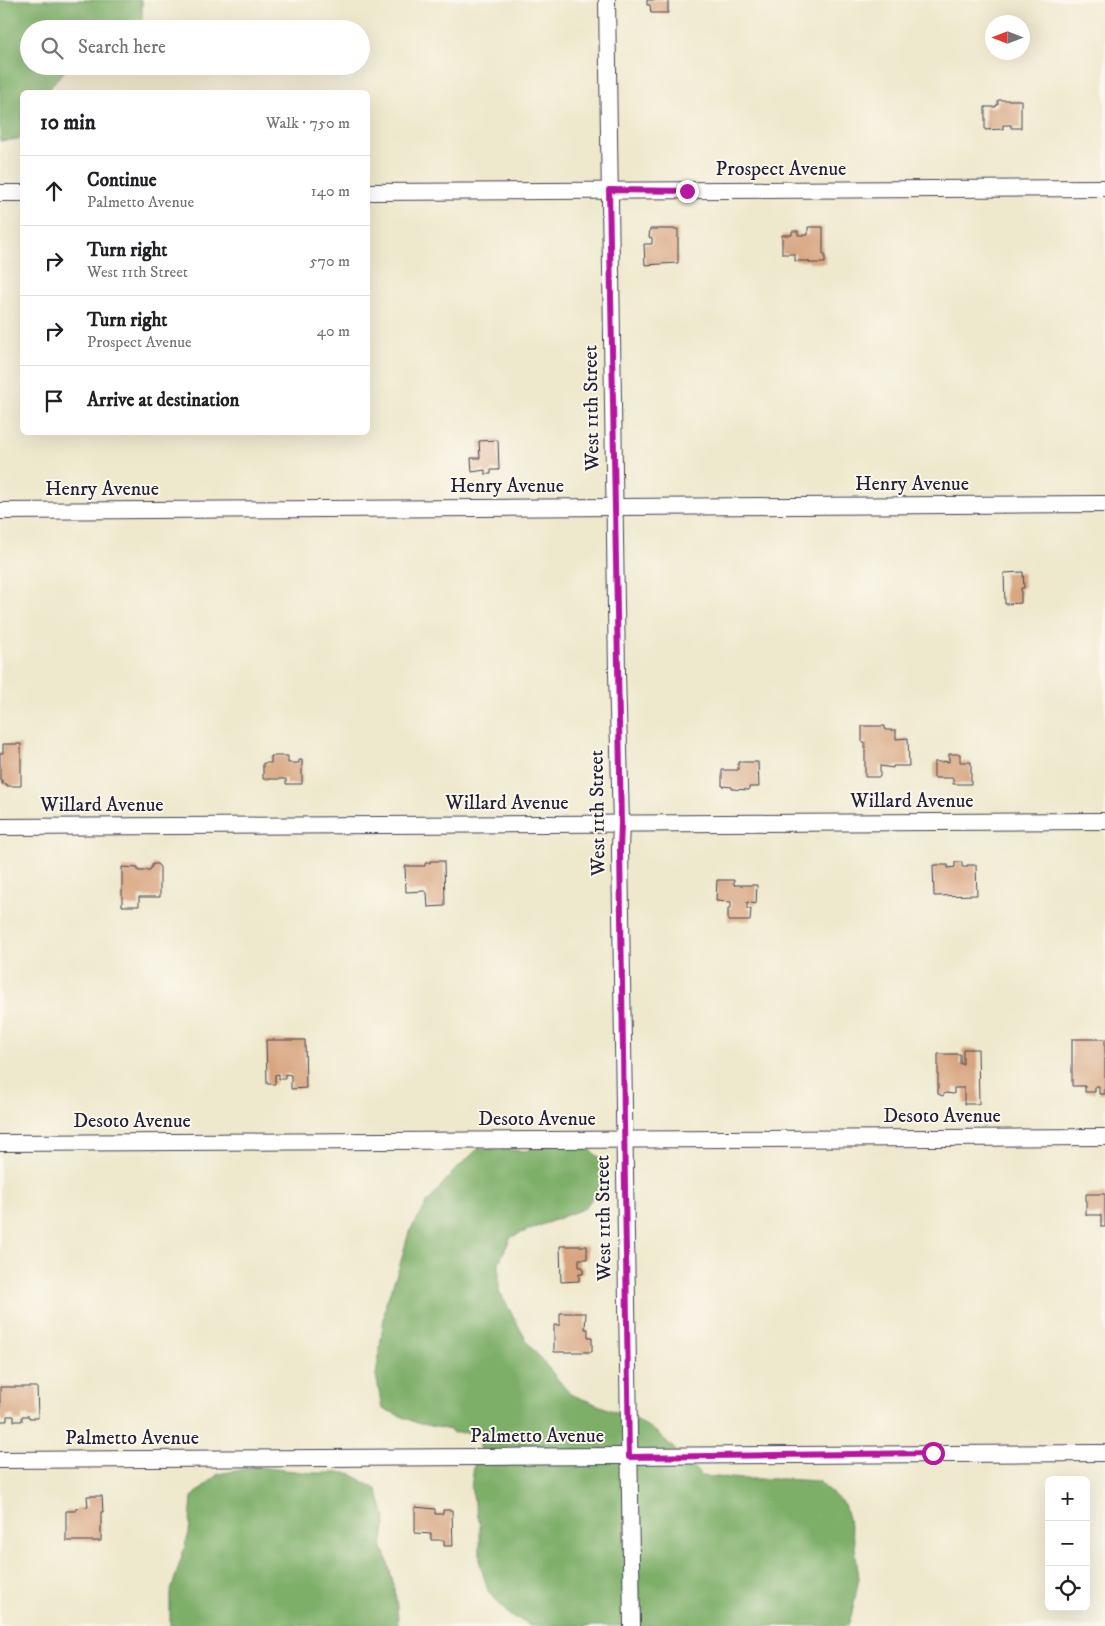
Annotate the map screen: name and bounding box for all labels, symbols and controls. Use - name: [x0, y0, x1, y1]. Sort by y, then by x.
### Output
- north arrow: [985, 15, 1030, 60]
- search box: [20, 20, 370, 75]
- icon: search: [38, 34, 66, 62]
- text: Search here: [78, 36, 166, 59]
- text: 10 min: [40, 110, 96, 136]
- text: Walk · 750 m: [266, 113, 350, 133]
- street label: Prospect Avenue: [716, 157, 846, 182]
- text: Continue: [87, 169, 157, 192]
- icon: ahead: [40, 177, 68, 205]
- route end: [676, 180, 699, 203]
- text: 140 m: [311, 181, 350, 201]
- text: Palmetto Avenue: [87, 192, 194, 212]
- text: Turn right: [87, 239, 167, 262]
- icon: right: [40, 247, 68, 275]
- text: 570 m: [310, 251, 350, 271]
- text: West 11th Street: [87, 262, 188, 282]
- text: Turn right: [87, 309, 167, 332]
- icon: right: [40, 317, 68, 345]
- text: 40 m: [317, 321, 350, 341]
- text: Prospect Avenue: [87, 332, 192, 352]
- street label: West 11th Street: [578, 345, 606, 472]
- icon: arrive: [40, 387, 68, 415]
- text: Arrive at destination: [87, 389, 239, 412]
- street label: Henry Avenue: [855, 472, 969, 497]
- street label: Henry Avenue: [450, 474, 564, 499]
- street label: Henry Avenue: [45, 477, 159, 502]
- street label: West 11th Street: [584, 750, 612, 877]
- street label: Willard Avenue: [849, 789, 974, 814]
- street label: Willard Avenue: [444, 791, 569, 816]
- street label: Willard Avenue: [39, 793, 164, 818]
- street label: Desoto Avenue: [883, 1104, 1001, 1129]
- street label: Desoto Avenue: [478, 1107, 596, 1132]
- street label: Desoto Avenue: [73, 1109, 191, 1134]
- street label: West 11th Street: [590, 1155, 618, 1282]
- street label: Palmetto Avenue: [470, 1424, 604, 1449]
- street label: Palmetto Avenue: [65, 1426, 199, 1451]
- route start: [922, 1442, 945, 1465]
- map controls: [1045, 1476, 1090, 1611]
- button: +: [1045, 1476, 1090, 1521]
- button: −: [1045, 1521, 1090, 1566]
- button: locate: [1045, 1566, 1090, 1611]

